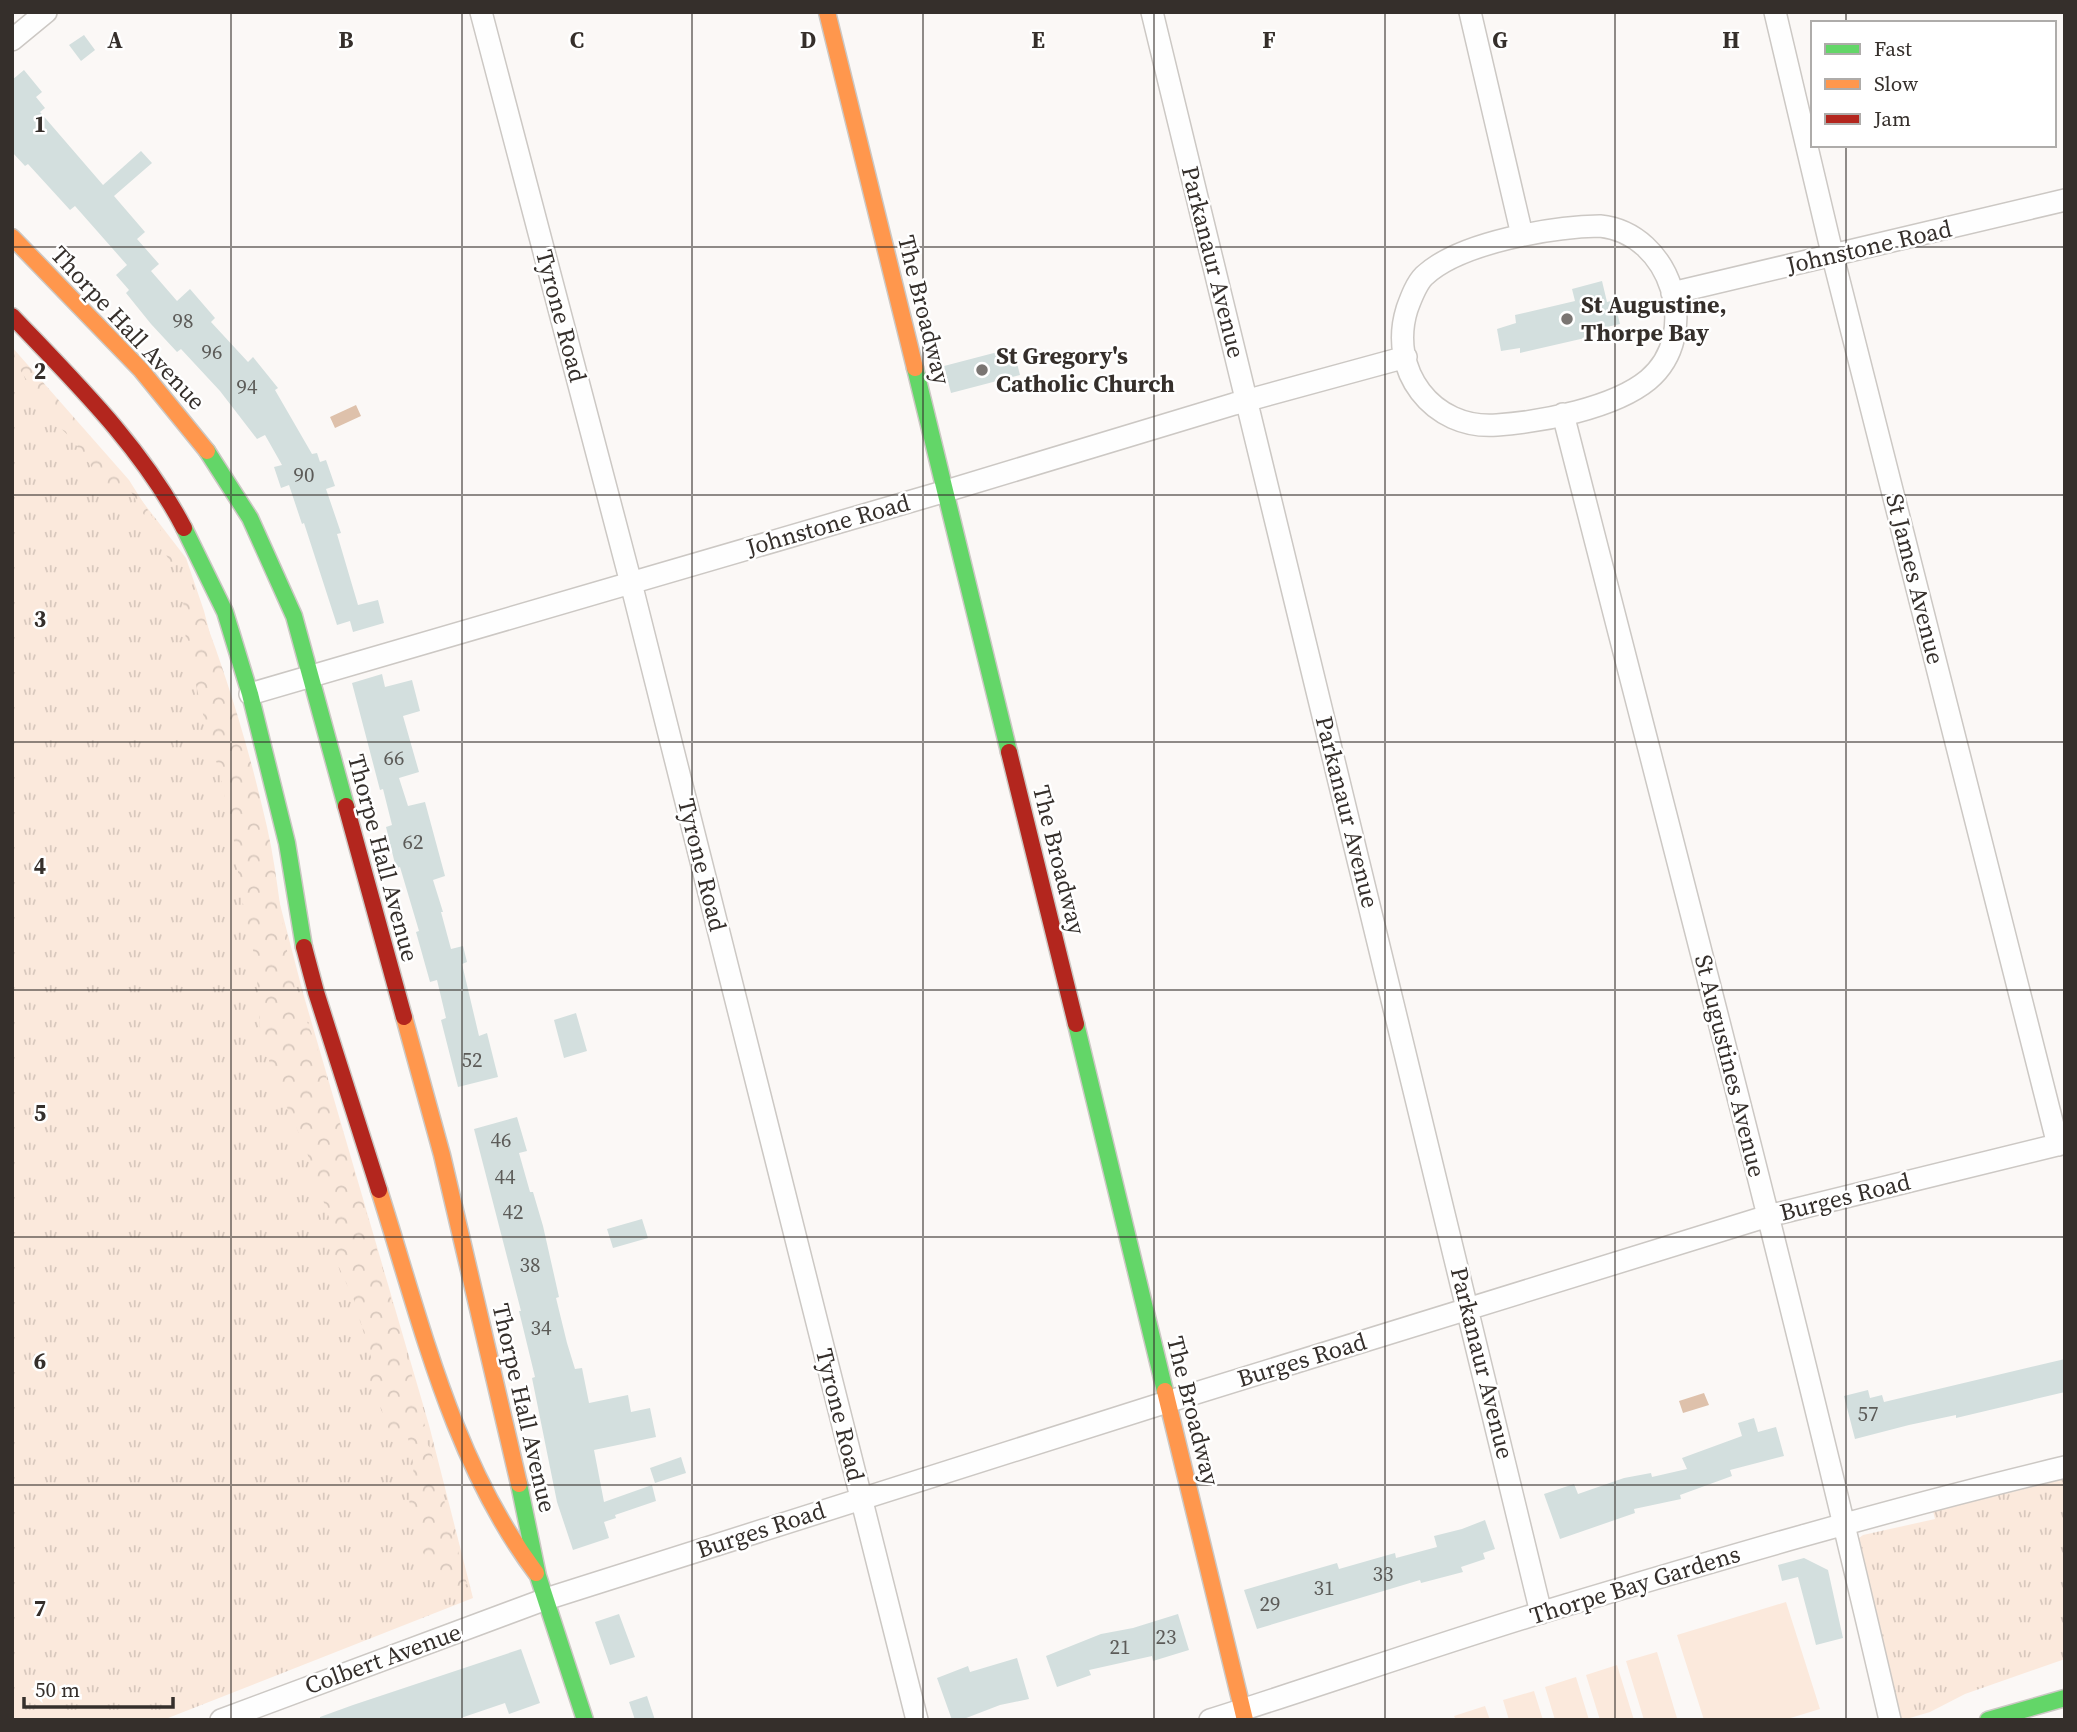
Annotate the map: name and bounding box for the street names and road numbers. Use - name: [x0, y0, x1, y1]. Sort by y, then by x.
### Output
- street label: Parkanaur Avenue: [1174, 162, 1253, 361]
- street label: Johnstone Road: [1782, 211, 1955, 282]
- street label: The Broadway: [890, 232, 959, 389]
- street label: Thorpe Hall Avenue: [44, 238, 213, 417]
- street label: Tyrone Road: [528, 246, 595, 386]
- street label: Johnstone Road: [741, 485, 914, 564]
- street label: St James Avenue: [1878, 490, 1953, 668]
- street label: Parkanaur Avenue: [1308, 712, 1387, 911]
- street label: Thorpe Hall Avenue: [340, 751, 427, 965]
- street label: The Broadway: [1025, 782, 1094, 939]
- street label: Tyrone Road: [670, 795, 735, 935]
- street label: St Augustines Avenue: [1687, 951, 1774, 1180]
- street label: Burges Road: [1776, 1164, 1914, 1229]
- street label: Parkanaur Avenue: [1443, 1263, 1522, 1462]
- street label: Thorpe Hall Avenue: [484, 1300, 565, 1516]
- street label: Burges Road: [1233, 1324, 1371, 1395]
- street label: The Broadway: [1159, 1333, 1228, 1490]
- street label: Tyrone Road: [808, 1345, 873, 1485]
- street label: Burges Road: [692, 1493, 830, 1566]
- street label: Thorpe Bay Gardens: [1526, 1537, 1744, 1632]
- street label: Colbert Avenue: [300, 1615, 466, 1702]

